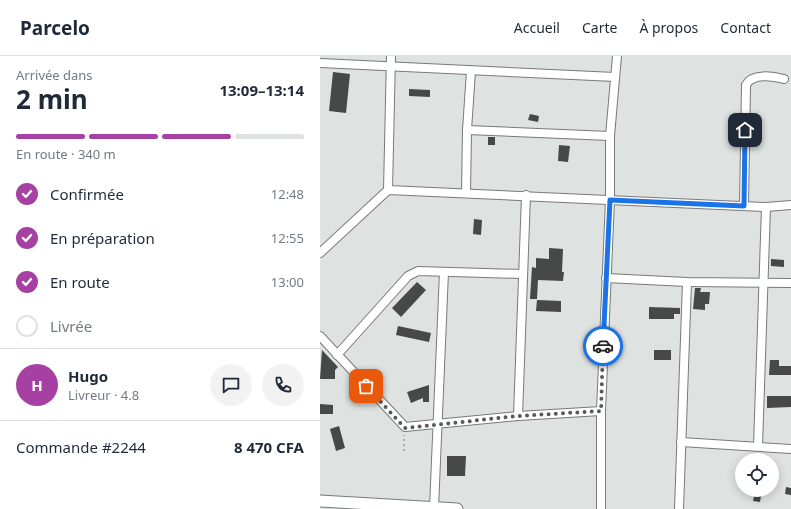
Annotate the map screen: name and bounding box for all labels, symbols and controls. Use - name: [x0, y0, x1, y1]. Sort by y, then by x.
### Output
- text: Parcelo: [20, 15, 90, 41]
- text: Accueil: [514, 18, 560, 37]
- text: Carte: [582, 18, 617, 37]
- text: À propos: [639, 18, 698, 37]
- text: Contact: [720, 18, 771, 37]
- text: Arrivée dans: [16, 66, 93, 84]
- text: 13:09–13:14: [219, 80, 304, 100]
- text: 2 min: [16, 81, 88, 117]
- pin: [728, 113, 762, 147]
- icon: home: [734, 119, 756, 141]
- text: En route · 340 m: [16, 145, 116, 163]
- icon: check: [16, 183, 38, 205]
- text: Confirmée: [50, 184, 124, 204]
- text: 12:48: [271, 185, 304, 203]
- icon: check: [16, 227, 38, 249]
- text: En préparation: [50, 228, 155, 248]
- text: 12:55: [271, 229, 304, 247]
- icon: check: [16, 271, 38, 293]
- text: En route: [50, 272, 110, 292]
- text: 13:00: [271, 273, 304, 291]
- text: Livrée: [50, 316, 92, 336]
- courier: [583, 326, 623, 366]
- icon: car: [592, 335, 614, 357]
- button: chat: [210, 364, 252, 406]
- button: phone: [262, 364, 304, 406]
- text: Hugo: [68, 366, 108, 386]
- pin: [349, 369, 383, 403]
- text: H: [31, 375, 43, 395]
- icon: bag: [355, 375, 377, 397]
- text: Livreur · 4.8: [68, 386, 139, 404]
- text: Commande #2244: [16, 437, 146, 457]
- text: 8 470 CFA: [234, 437, 304, 457]
- map controls: [735, 453, 779, 497]
- button: locate: [735, 453, 779, 497]

